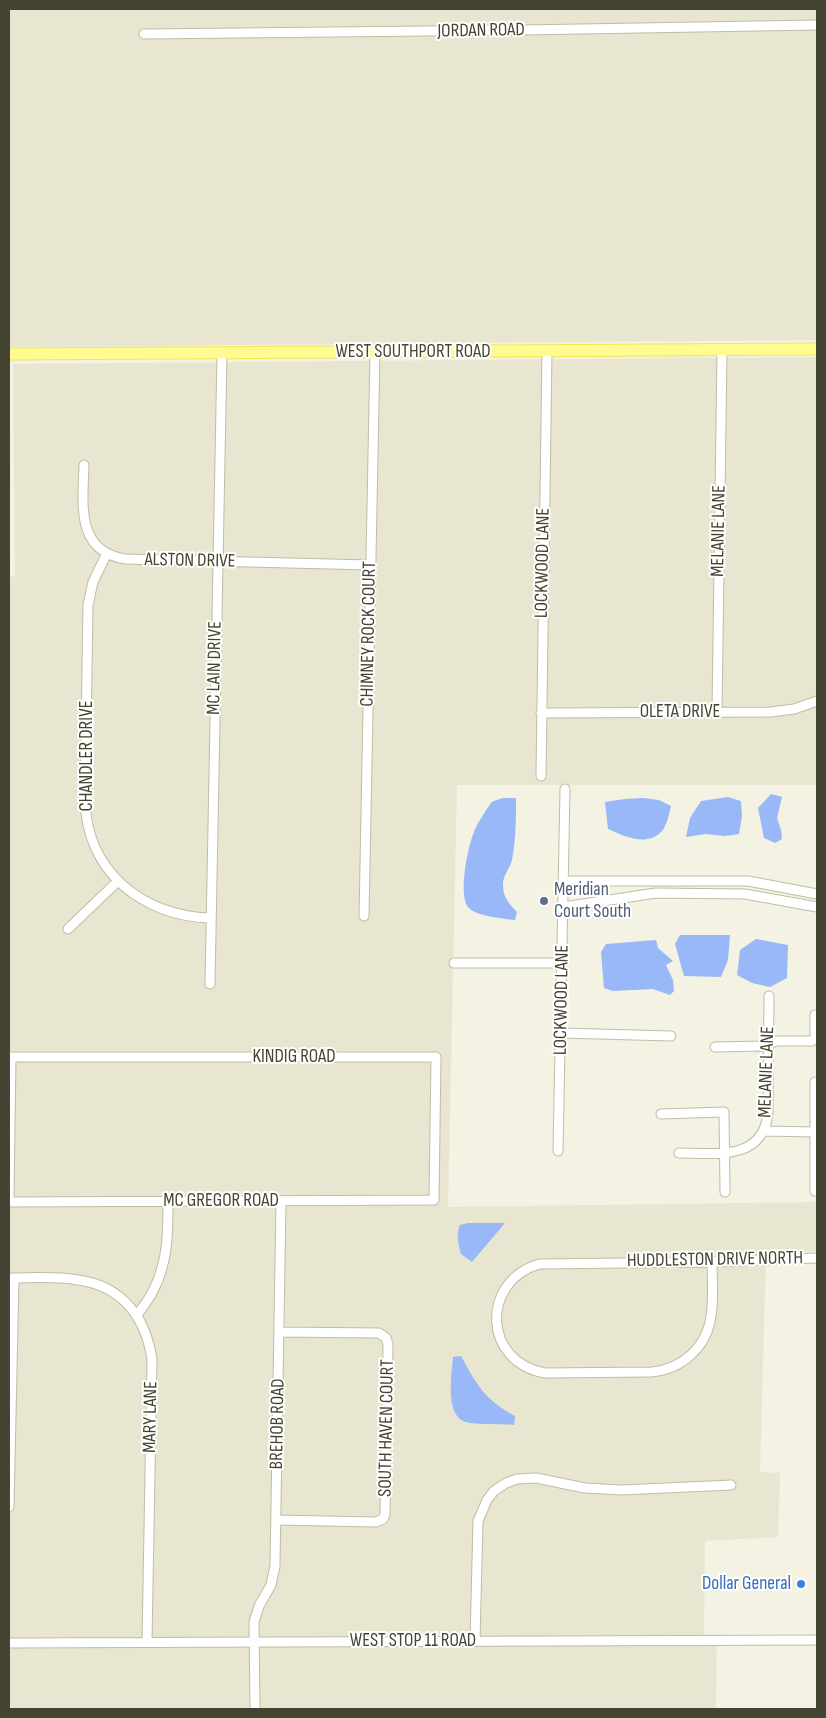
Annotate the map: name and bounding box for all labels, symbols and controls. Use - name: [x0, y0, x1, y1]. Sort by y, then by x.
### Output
- street label: JORDAN ROAD: [437, 19, 525, 43]
- street label: WEST SOUTHPORT ROAD: [335, 341, 491, 363]
- street label: MELANIE LANE: [707, 485, 731, 577]
- street label: LOCKWOOD LANE: [531, 508, 555, 618]
- street label: ALSTON DRIVE: [144, 549, 236, 573]
- street label: CHIMNEY ROCK COURT: [356, 561, 382, 707]
- street label: MC LAIN DRIVE: [203, 621, 227, 715]
- street label: CHANDLER DRIVE: [76, 700, 98, 812]
- street label: OLETA DRIVE: [640, 701, 720, 723]
- place label: Meridian Court South: [554, 879, 631, 923]
- marker: Meridian Court South: [538, 895, 550, 907]
- street label: LOCKWOOD LANE: [550, 945, 574, 1055]
- street label: MELANIE LANE: [754, 1026, 780, 1118]
- street label: KINDIG ROAD: [252, 1046, 336, 1068]
- street label: MC GREGOR ROAD: [163, 1190, 279, 1212]
- street label: HUDDLESTON DRIVE NORTH: [627, 1247, 803, 1273]
- street label: SOUTH HAVEN COURT: [374, 1359, 400, 1497]
- street label: BREHOB ROAD: [266, 1378, 290, 1470]
- street label: MARY LANE: [139, 1381, 163, 1453]
- place label: Dollar General: [702, 1573, 791, 1595]
- marker: Dollar General: [795, 1578, 807, 1590]
- street label: WEST STOP 11 ROAD: [350, 1630, 476, 1652]

